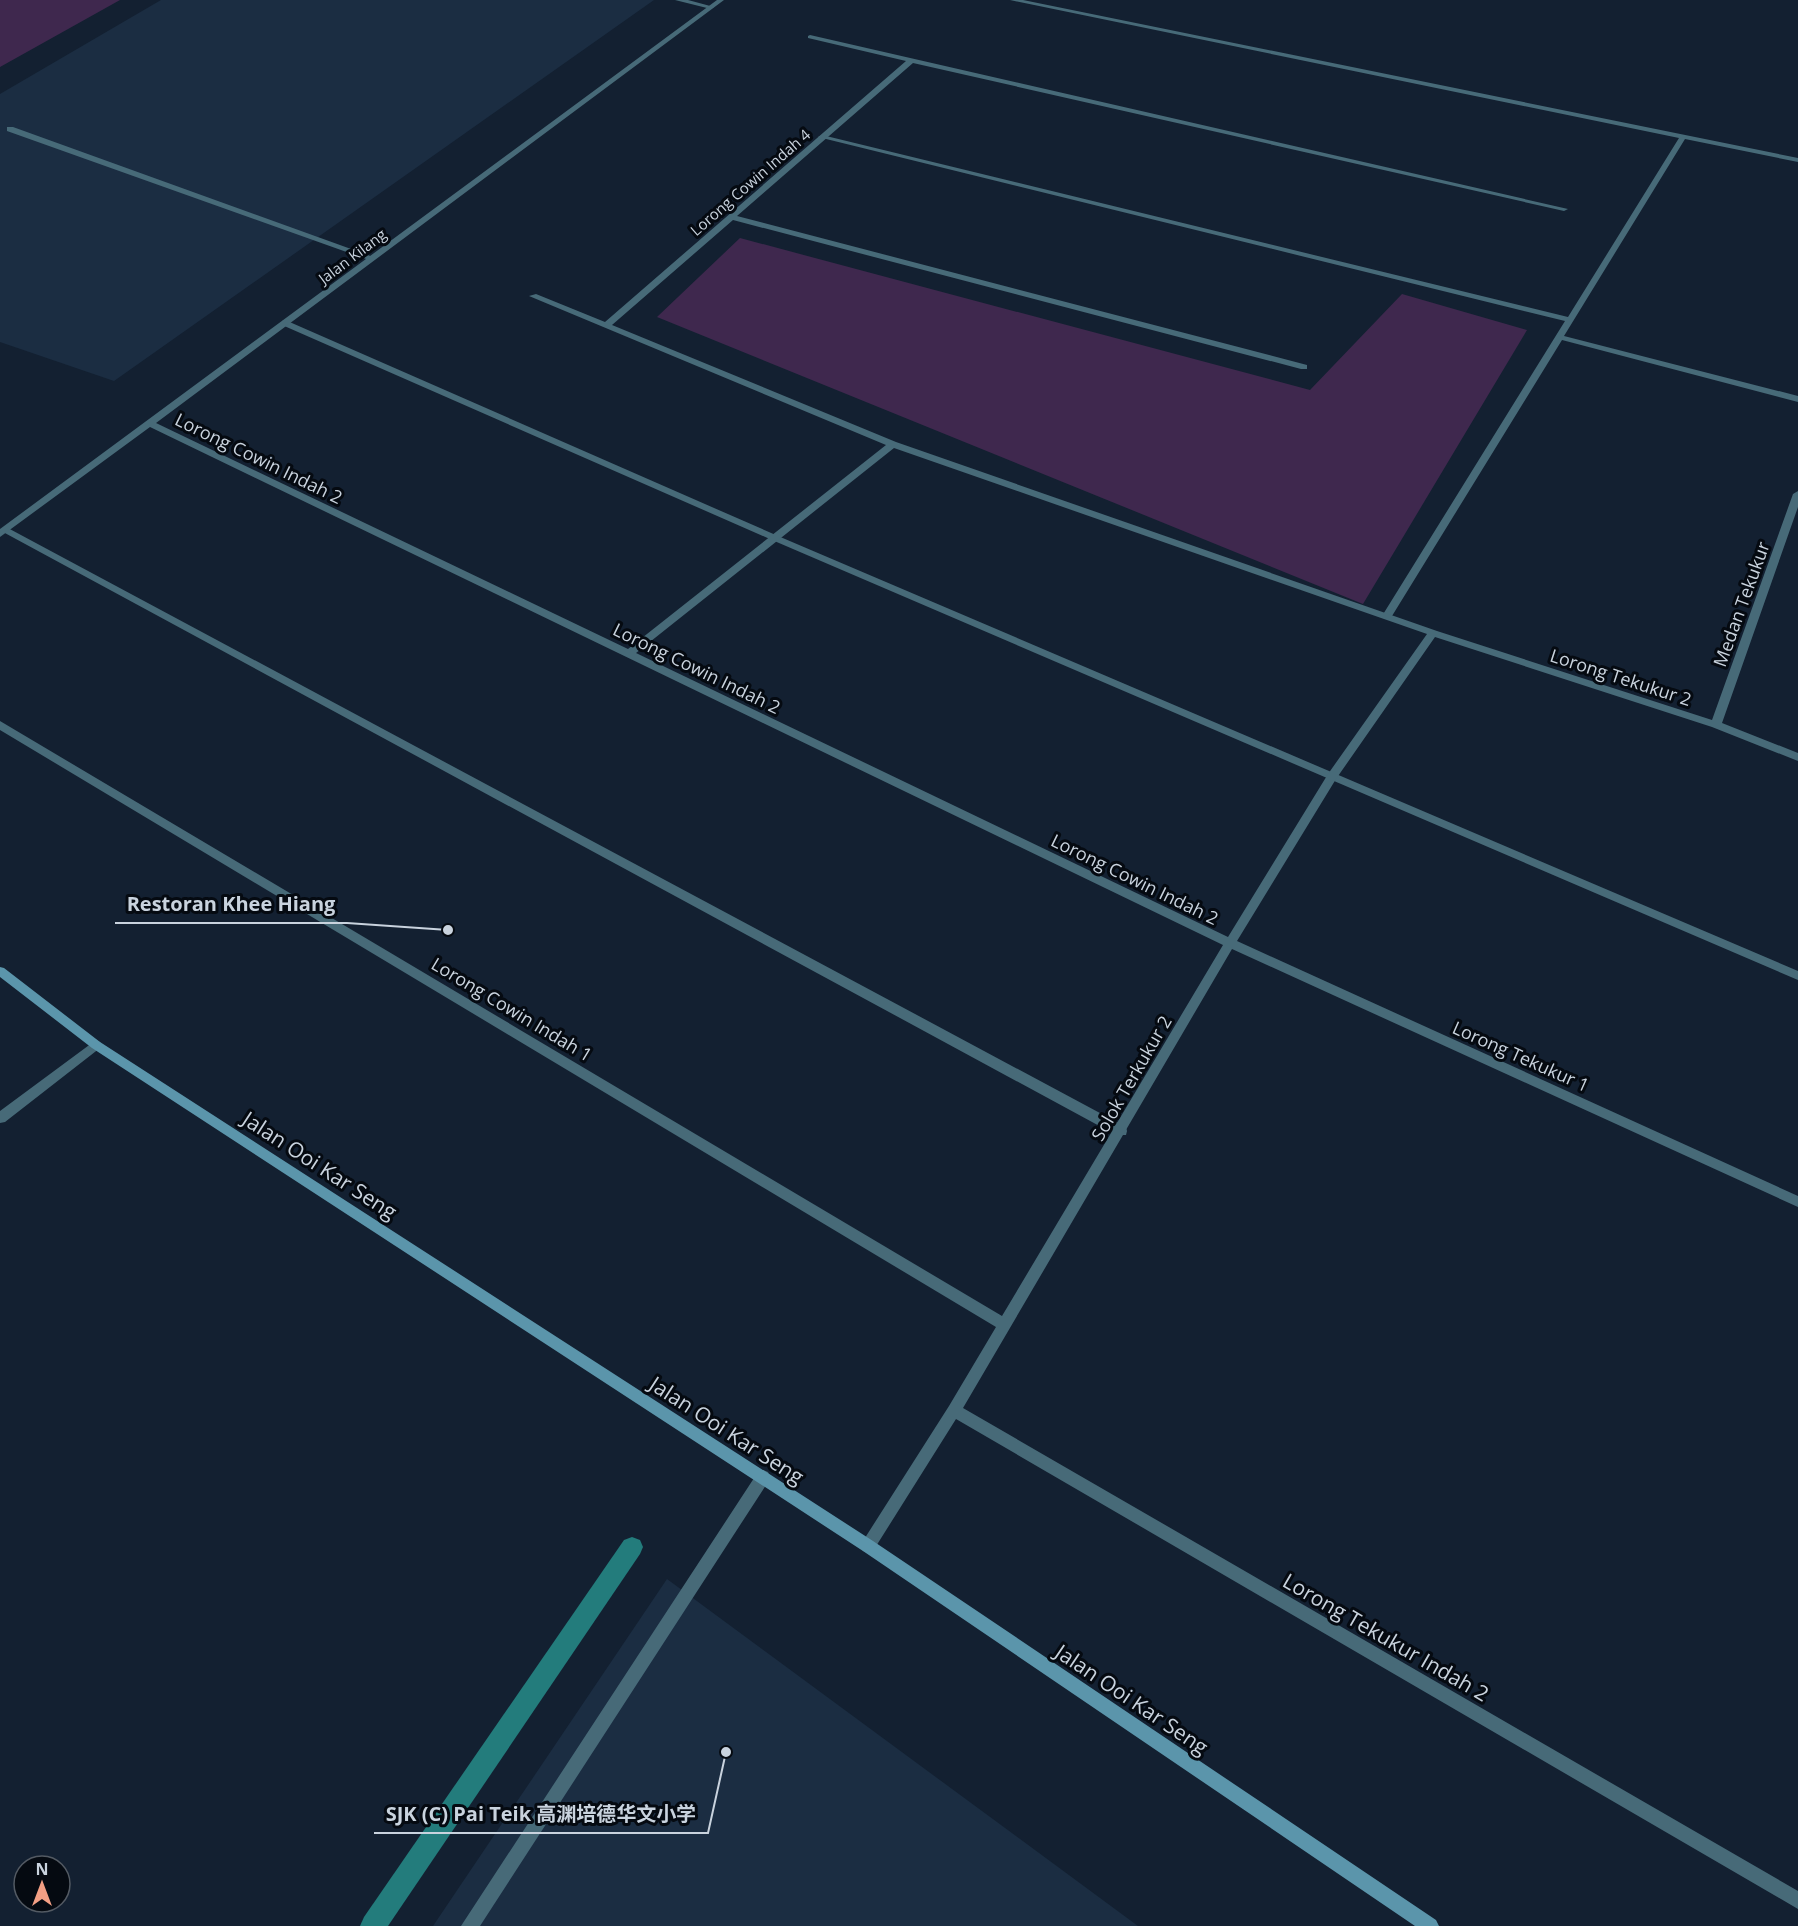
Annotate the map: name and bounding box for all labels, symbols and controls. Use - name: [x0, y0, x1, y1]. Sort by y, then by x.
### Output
- street label: Lorong Cowin Indah 4: [686, 124, 815, 240]
- street label: Jalan Kilang: [312, 224, 390, 289]
- street label: Lorong Cowin Indah 2: [171, 407, 347, 509]
- street label: Medan Tekukur: [1707, 538, 1775, 670]
- street label: Lorong Cowin Indah 2: [609, 617, 785, 719]
- street label: Lorong Tekukur 2: [1547, 643, 1695, 711]
- street label: Lorong Cowin Indah 2: [1047, 828, 1223, 930]
- callout: Restoran Khee Hiang: [115, 885, 347, 923]
- text: Restoran Khee Hiang: [127, 890, 336, 917]
- street label: Lorong Cowin Indah 1: [427, 951, 597, 1067]
- street label: Solok Terkukur 2: [1085, 1011, 1177, 1145]
- street label: Lorong Tekukur 1: [1449, 1015, 1593, 1097]
- street label: Jalan Ooi Kar Seng: [236, 1104, 402, 1225]
- street label: Jalan Ooi Kar Seng: [643, 1369, 809, 1490]
- street label: Lorong Tekukur Indah 2: [1278, 1567, 1494, 1707]
- street label: Jalan Ooi Kar Seng: [1049, 1636, 1214, 1761]
- callout: SJK (C) Pai Teik 高渊培德华文小学: [374, 1795, 708, 1833]
- text: SJK (C) Pai Teik 高渊培德华文小学: [386, 1800, 696, 1827]
- north arrow: [12, 1854, 72, 1914]
- text: N: [35, 1858, 49, 1880]

